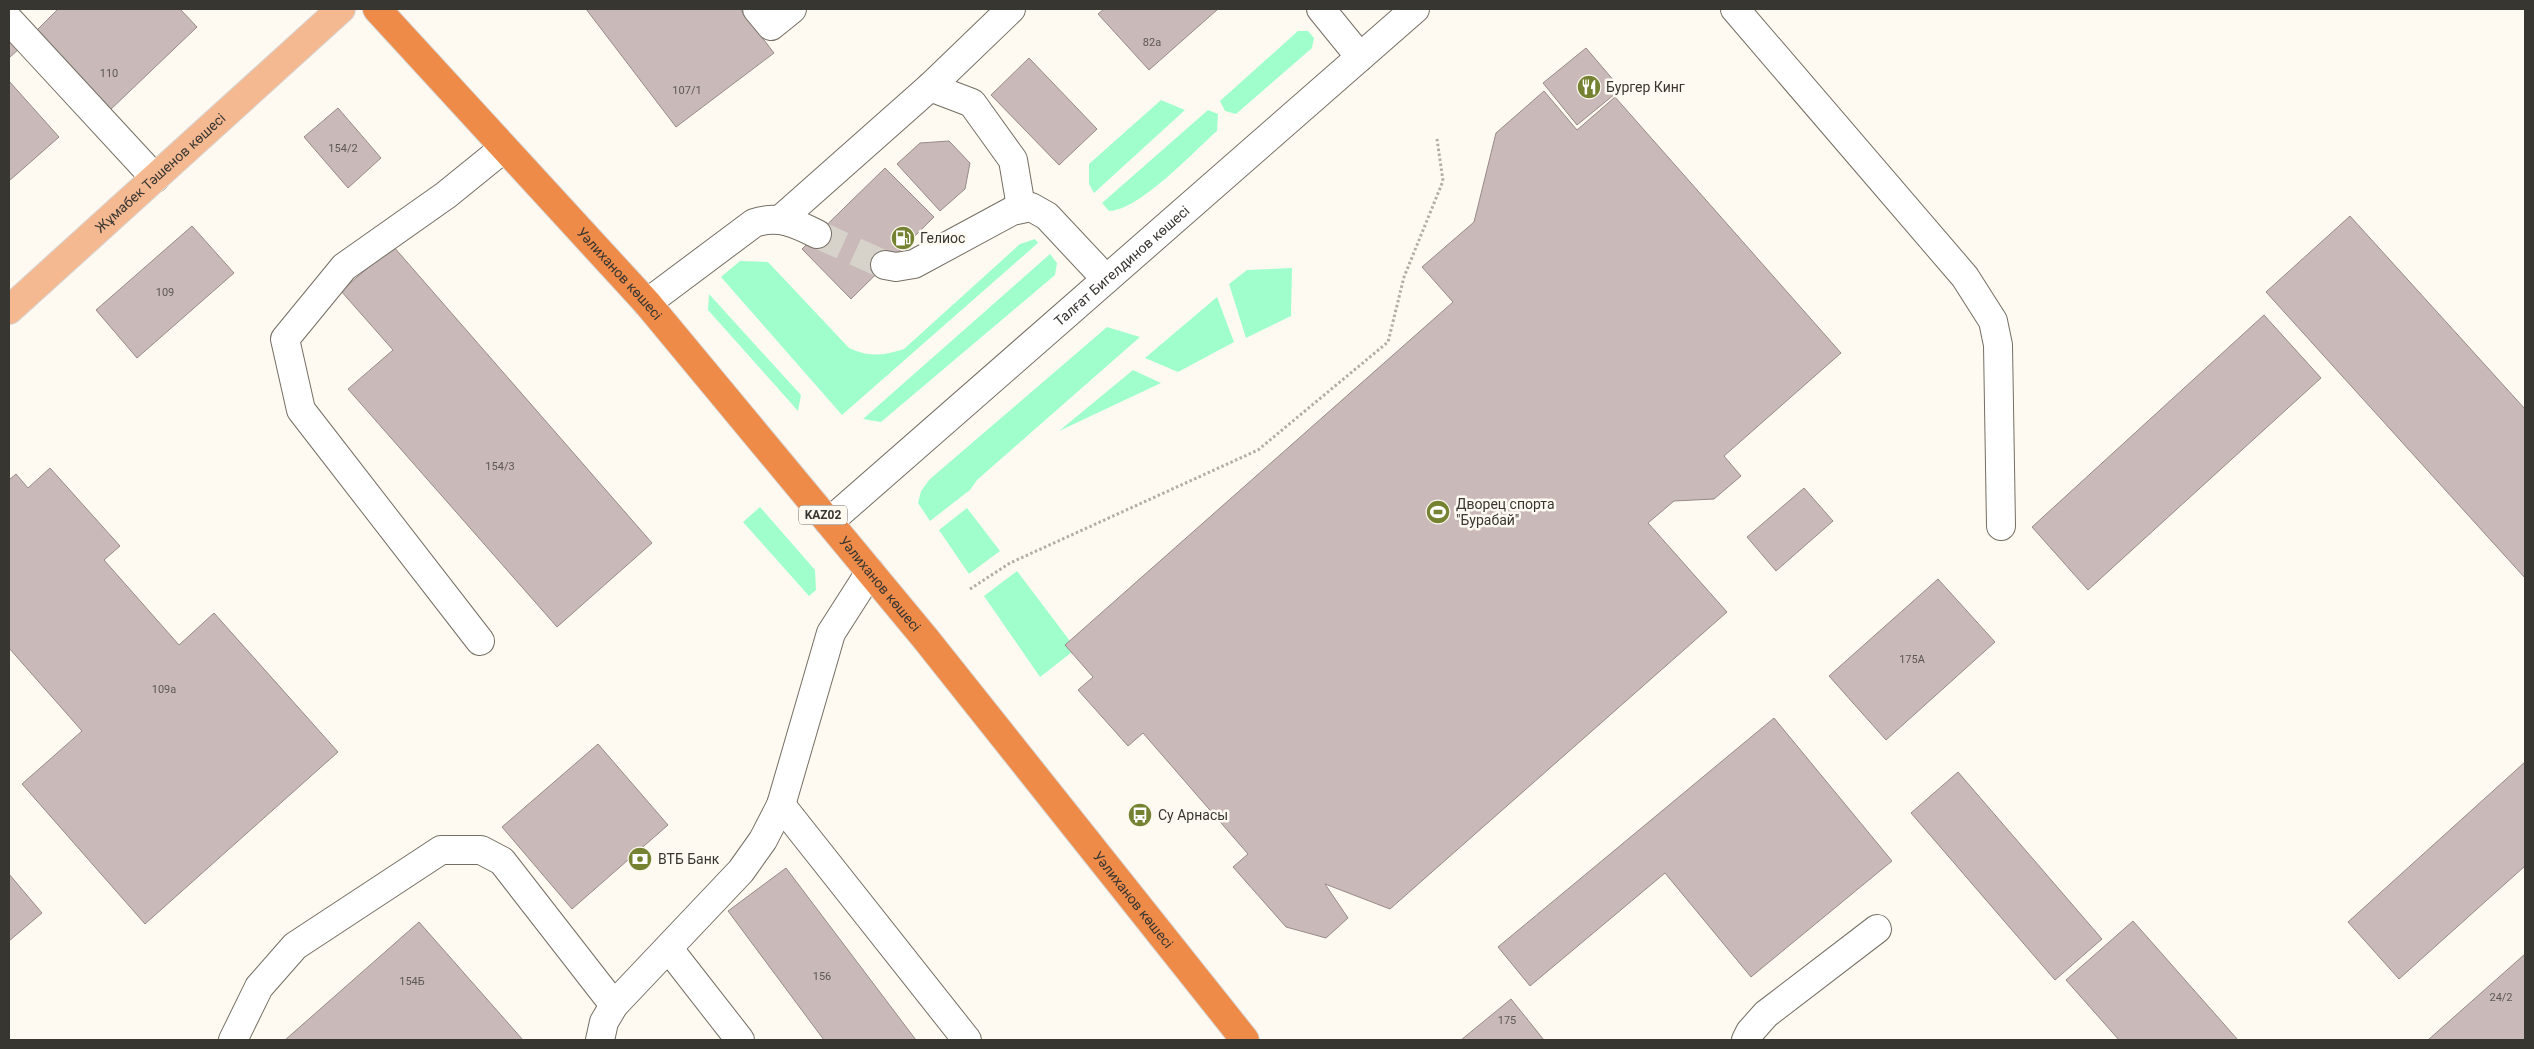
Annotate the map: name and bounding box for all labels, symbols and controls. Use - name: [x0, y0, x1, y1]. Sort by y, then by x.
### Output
- house number: 82а: [1143, 36, 1161, 49]
- house number: 110: [100, 67, 118, 80]
- restaurant icon: Бургер Кинг: [1576, 74, 1602, 100]
- place label: Бургер Кинг: [1606, 79, 1685, 95]
- house number: 107/1: [672, 84, 702, 97]
- street label: Жұмабек Тәшенов көшесі: [92, 110, 229, 236]
- house number: 154/2: [328, 142, 358, 155]
- street label: Талғат Бигелдинов көшесі: [1051, 202, 1192, 329]
- street label: Уәлиханов көшесі: [574, 224, 666, 323]
- fuel station icon: Гелиос: [890, 225, 916, 251]
- place label: Гелиос: [920, 230, 965, 246]
- house number: 109: [156, 286, 174, 299]
- house number: 154/3: [485, 460, 515, 473]
- place label: Дворец спорта "Бурабай": [1456, 496, 1555, 528]
- sports icon: Дворец спорта "Бурабай": [1425, 499, 1451, 525]
- road number: KАZ02: [799, 506, 847, 524]
- street label: Уәлиханов көшесі: [836, 533, 924, 635]
- house number: 175А: [1899, 653, 1926, 666]
- house number: 109а: [152, 683, 176, 696]
- bus stop icon: Су Арнасы: [1127, 802, 1153, 828]
- place label: Су Арнасы: [1158, 807, 1228, 823]
- bank icon: ВТБ Банк: [627, 846, 653, 872]
- street label: Уәлиханов көшесі: [1090, 848, 1177, 951]
- place label: ВТБ Банк: [658, 851, 720, 867]
- house number: 156: [813, 970, 831, 983]
- house number: 154Б: [399, 975, 425, 988]
- house number: 24/2: [2489, 991, 2513, 1004]
- house number: 175: [1498, 1014, 1516, 1027]

